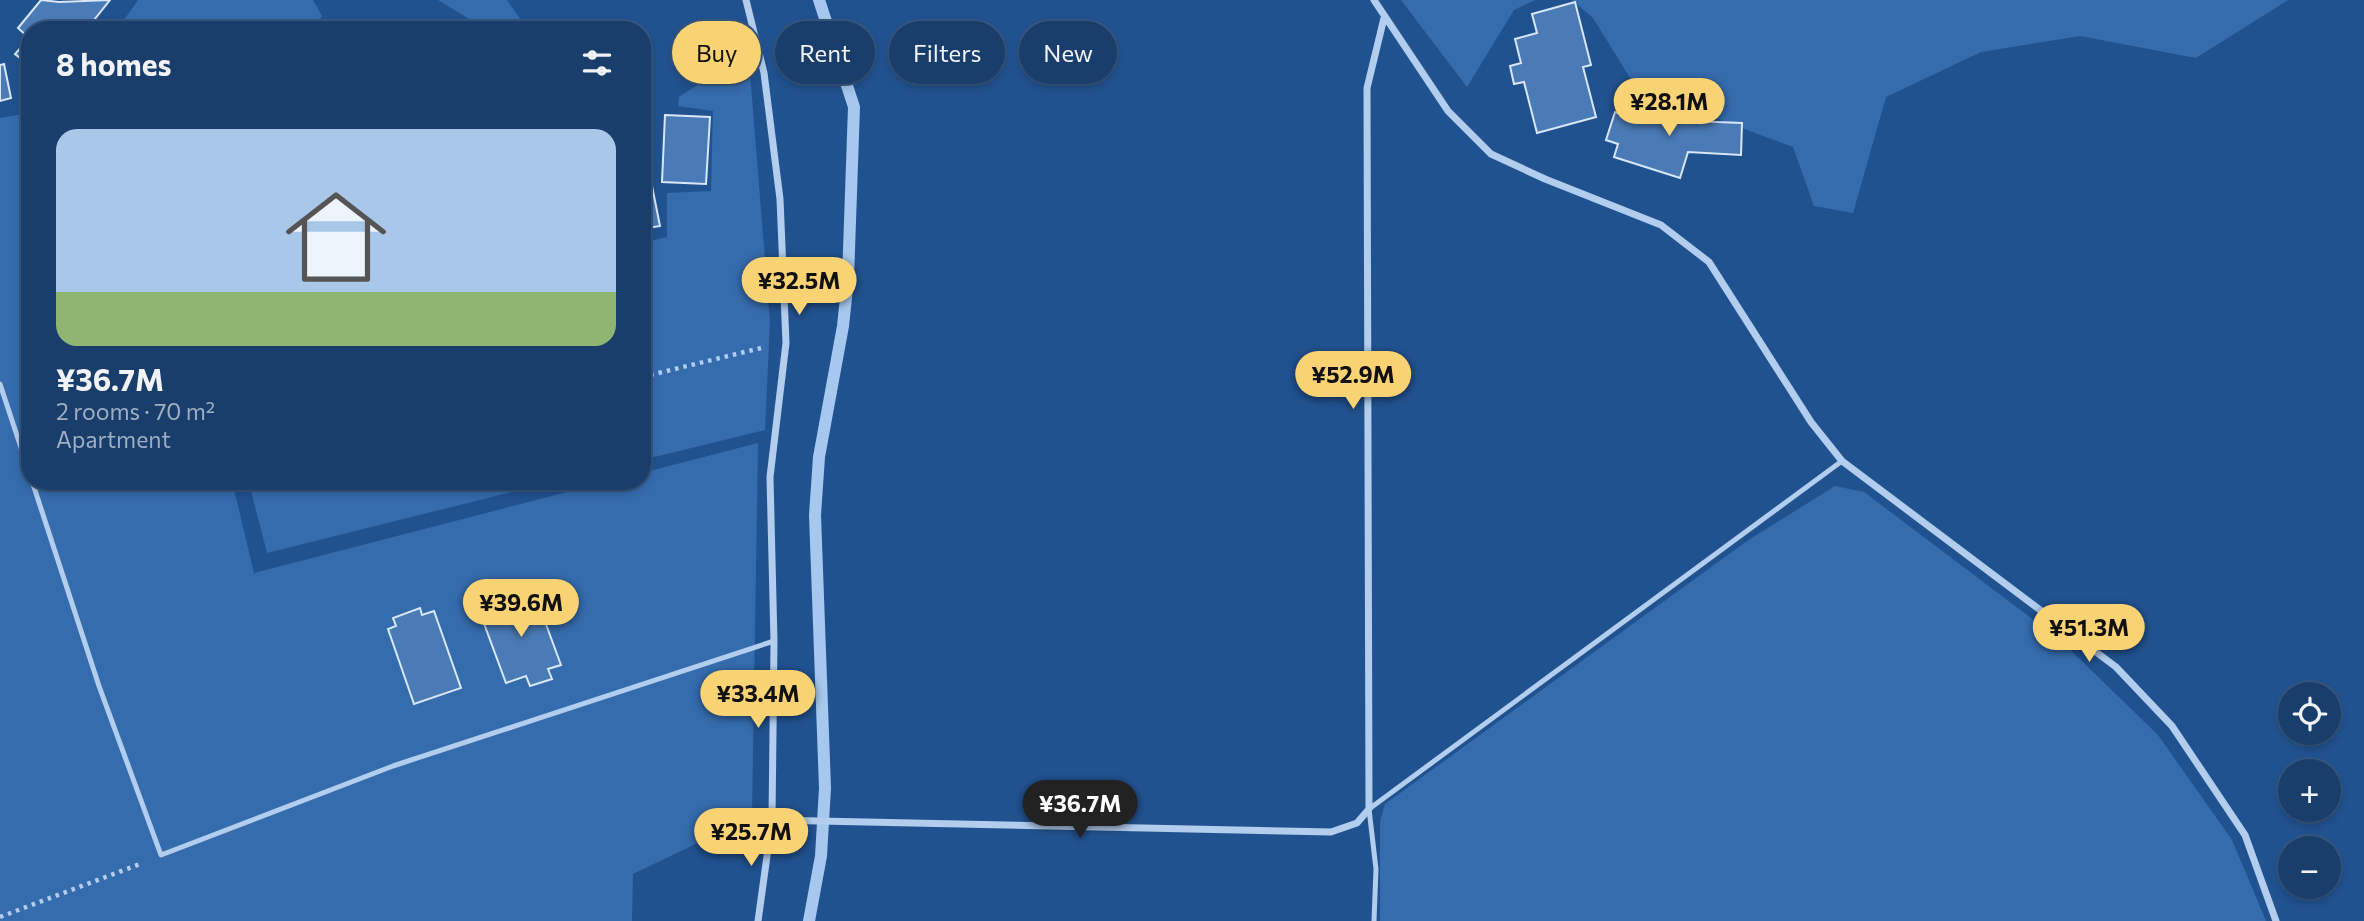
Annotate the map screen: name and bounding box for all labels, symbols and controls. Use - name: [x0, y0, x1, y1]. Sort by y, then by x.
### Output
- chip: Buy: [672, 21, 761, 84]
- chip: Rent: [775, 21, 875, 84]
- chip: Filters: [889, 21, 1005, 84]
- chip: New: [1019, 21, 1117, 84]
- icon: filters: [578, 44, 616, 82]
- text: 8 homes: [56, 45, 172, 82]
- pin: ¥28.1M: [1612, 78, 1726, 138]
- text: ¥28.1M: [1630, 87, 1708, 115]
- icon: home: [273, 174, 399, 300]
- pin: ¥32.5M: [742, 258, 856, 317]
- text: ¥32.5M: [758, 266, 840, 294]
- pin: ¥52.9M: [1296, 352, 1410, 411]
- text: ¥36.7M: [56, 360, 164, 397]
- text: ¥52.9M: [1311, 360, 1395, 388]
- text: 2 rooms · 70 m²: [56, 397, 215, 425]
- text: Apartment: [56, 425, 171, 453]
- pin: ¥39.6M: [464, 580, 578, 639]
- text: ¥39.6M: [479, 588, 563, 616]
- pin: ¥51.3M: [2032, 604, 2146, 664]
- text: ¥51.3M: [2049, 613, 2129, 641]
- pin: ¥33.4M: [701, 670, 815, 730]
- text: ¥33.4M: [716, 679, 800, 707]
- map controls: [2278, 682, 2341, 899]
- button: locate: [2278, 682, 2341, 745]
- button: +: [2278, 759, 2341, 822]
- pin: ¥36.7M: [1023, 780, 1137, 840]
- text: ¥36.7M: [1039, 789, 1121, 817]
- pin: ¥25.7M: [694, 808, 808, 868]
- text: ¥25.7M: [710, 817, 792, 845]
- button: −: [2278, 836, 2341, 899]

